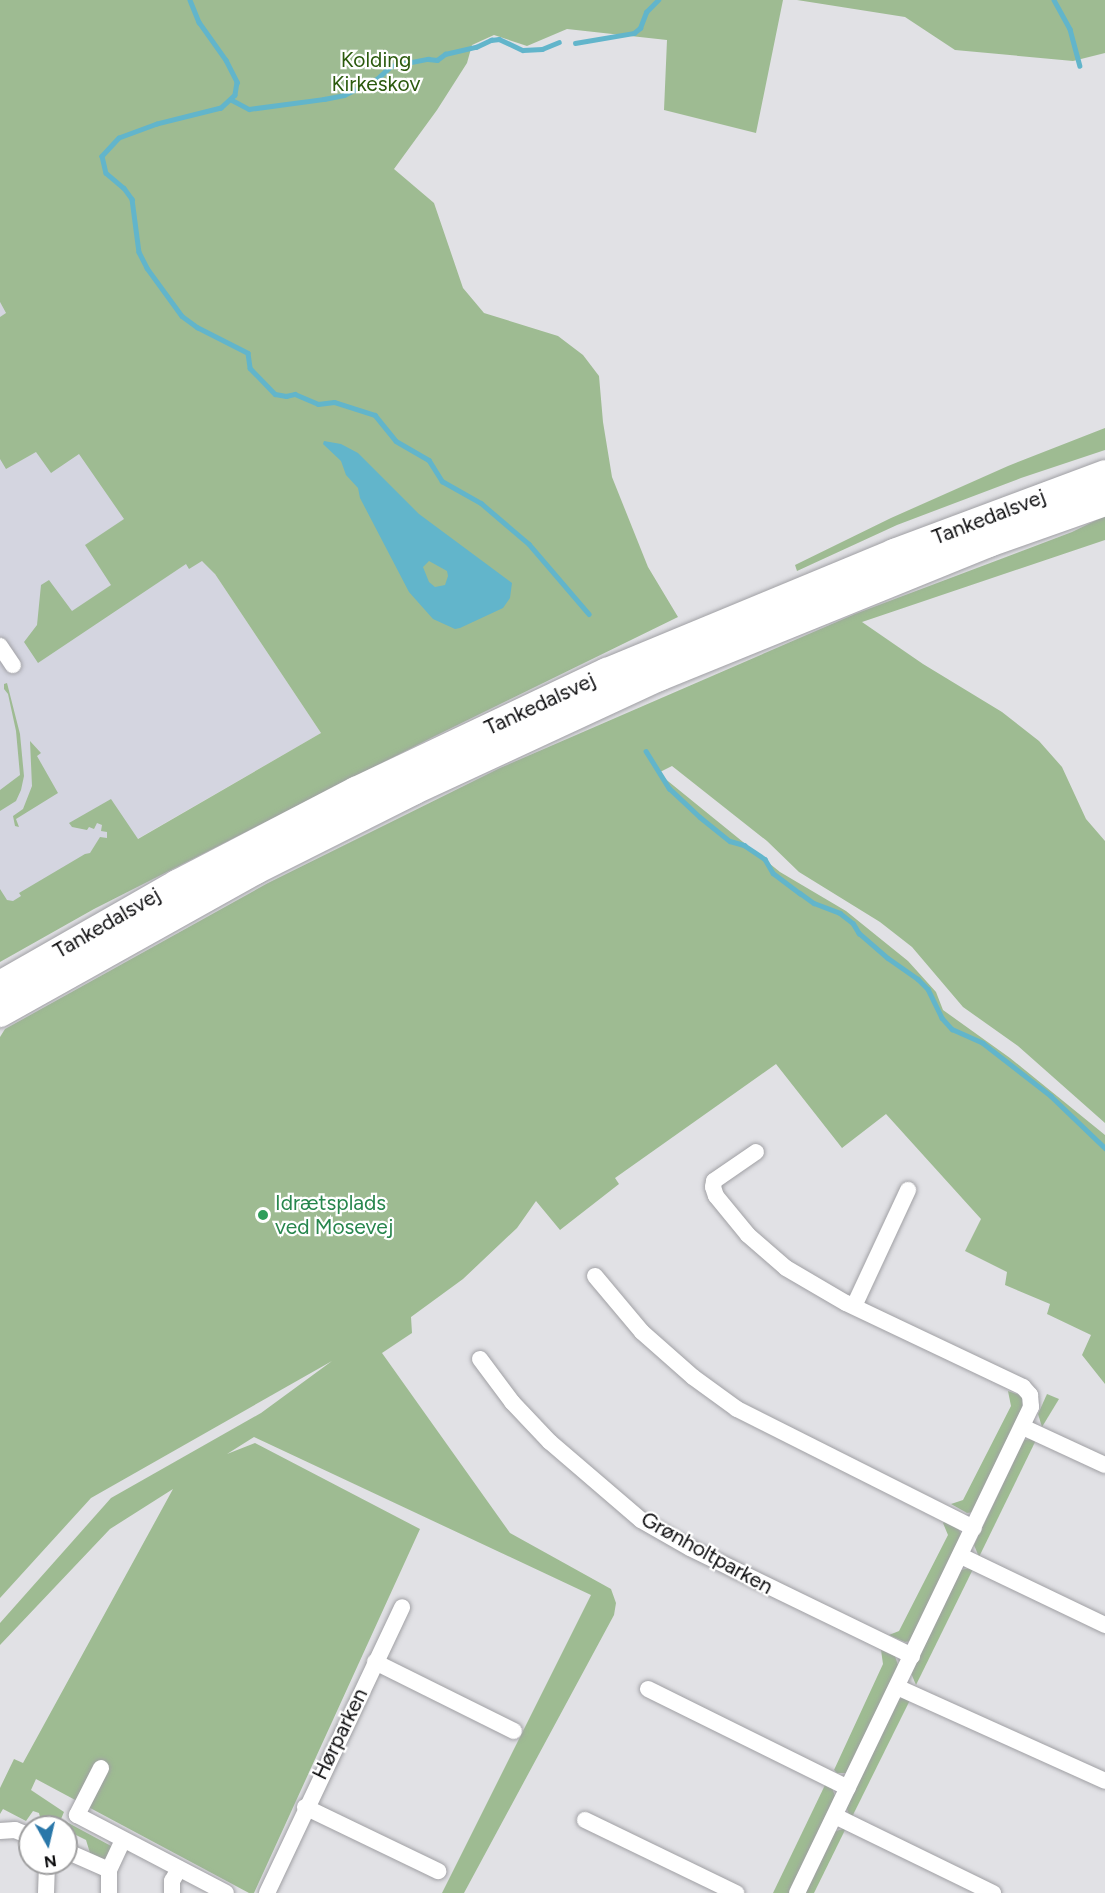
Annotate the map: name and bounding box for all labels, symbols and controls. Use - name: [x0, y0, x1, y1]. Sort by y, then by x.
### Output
- park label: Kolding Kirkeskov: [332, 47, 420, 97]
- street label: Tankedalsvej: [929, 484, 1049, 550]
- street label: Tankedalsvej: [481, 667, 599, 741]
- street label: Tankedalsvej: [49, 882, 165, 964]
- place label: Idrætsplads ved Mosevej: [275, 1190, 393, 1240]
- marker: Idrætsplads ved Mosevej: [256, 1208, 270, 1222]
- street label: Grønholtparken: [637, 1506, 777, 1600]
- street label: Hørparken: [307, 1684, 373, 1784]
- north arrow: [18, 1815, 78, 1875]
- text: N: [43, 1851, 58, 1872]

